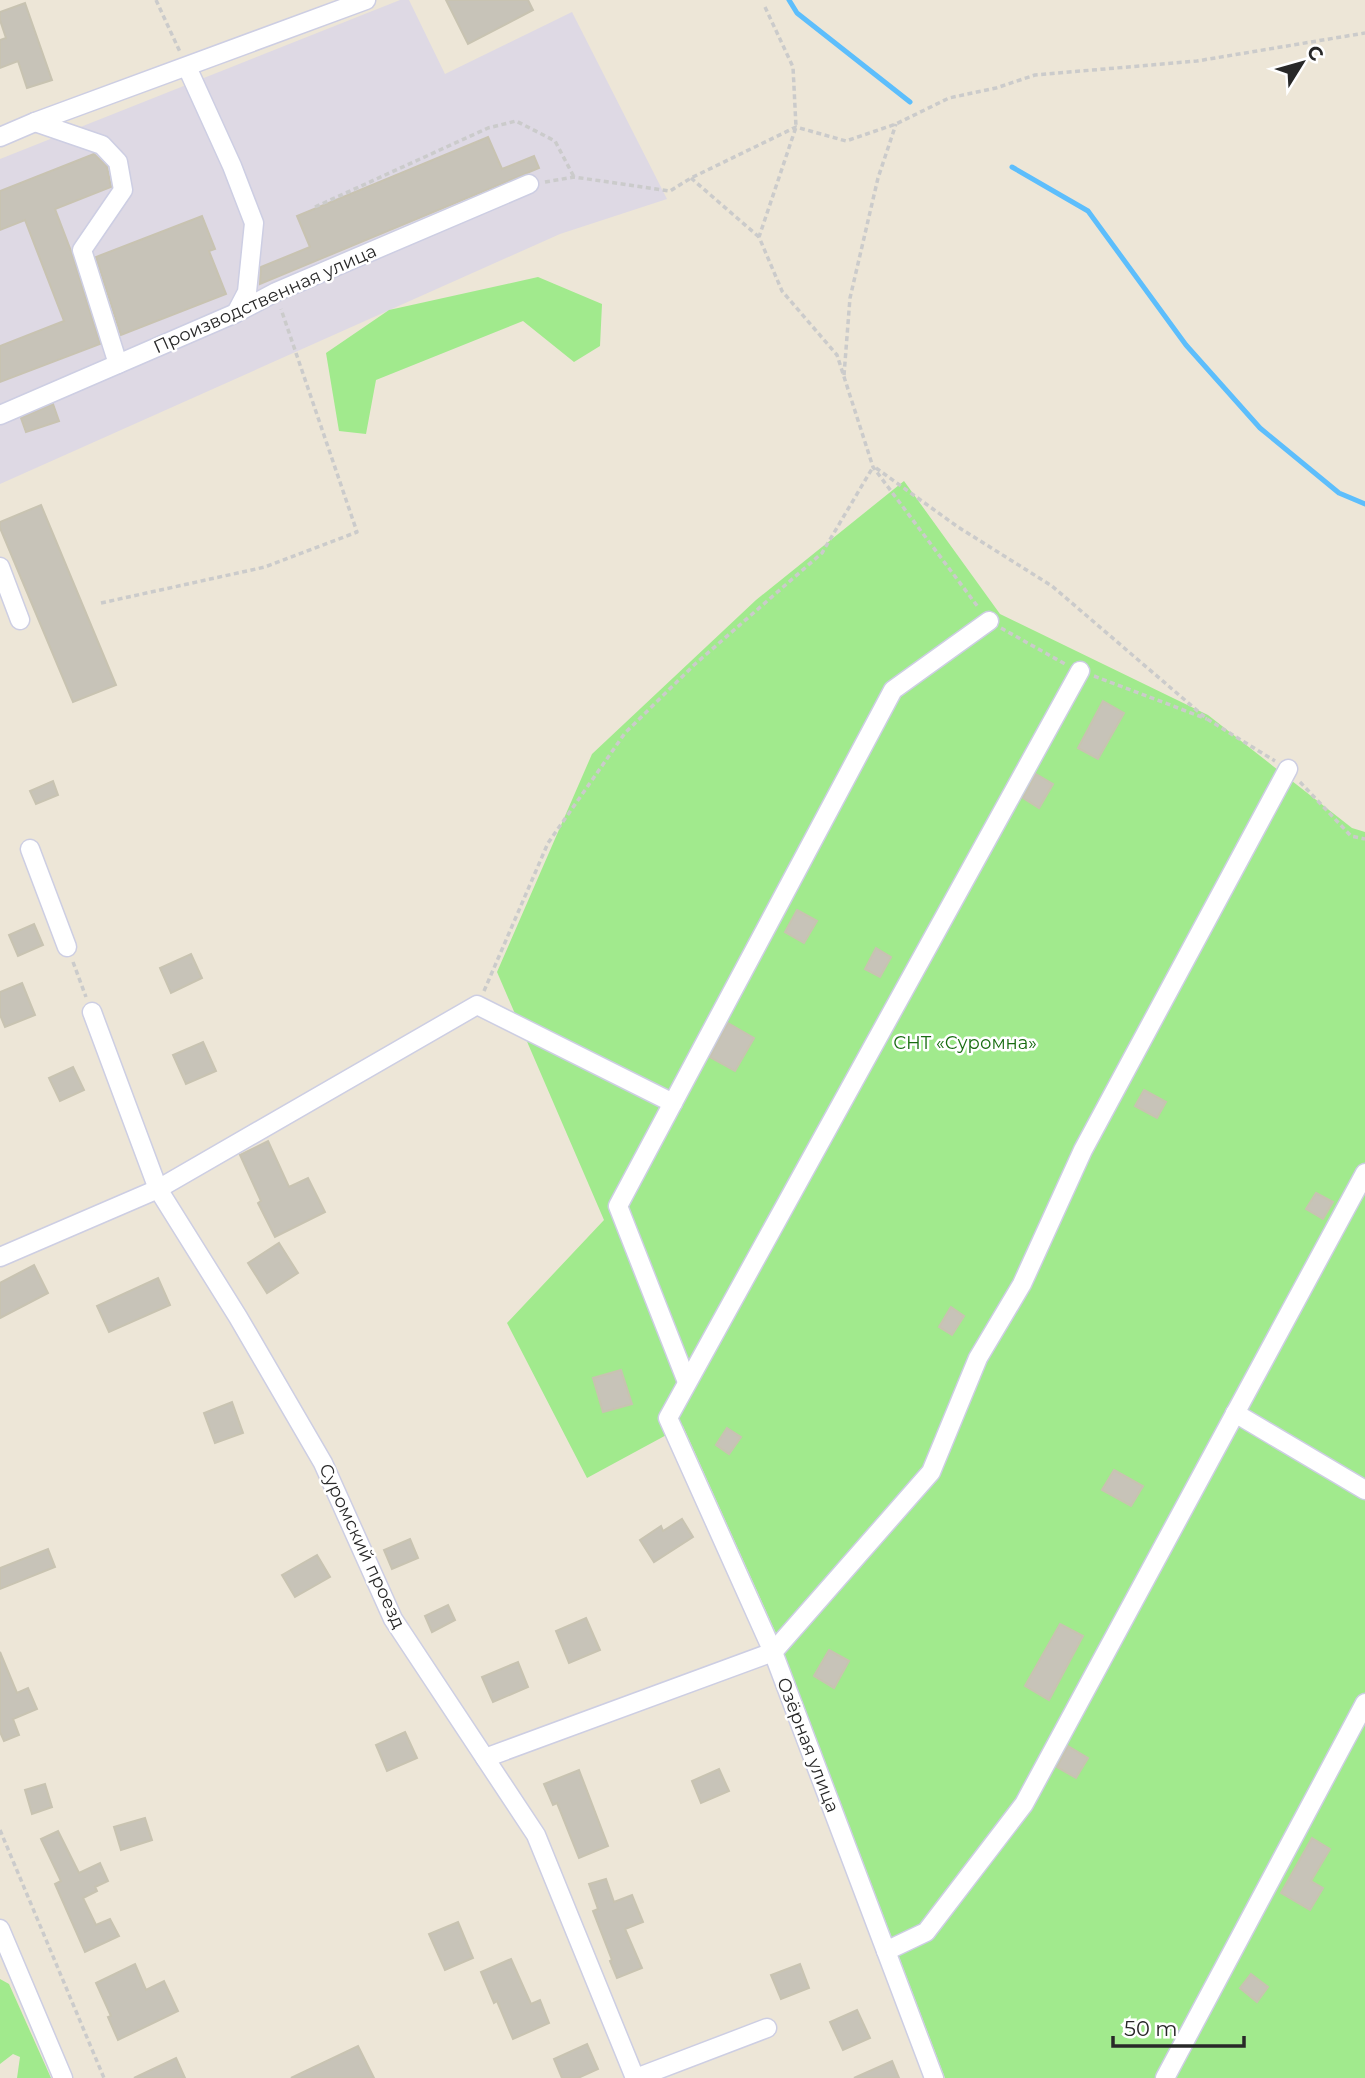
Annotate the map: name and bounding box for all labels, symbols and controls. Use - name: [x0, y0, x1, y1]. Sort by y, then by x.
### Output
- north arrow: [1267, 28, 1337, 98]
- text: С: [1302, 41, 1329, 66]
- street label: Производственная улица: [150, 240, 380, 358]
- park label: СНТ «Суромна»: [893, 1032, 1037, 1054]
- street label: Суромский проезд: [314, 1460, 410, 1632]
- street label: Озёрная улица: [772, 1674, 844, 1816]
- scale bar: [1113, 2004, 1244, 2048]
- text: 50 m: [1124, 2016, 1178, 2041]

